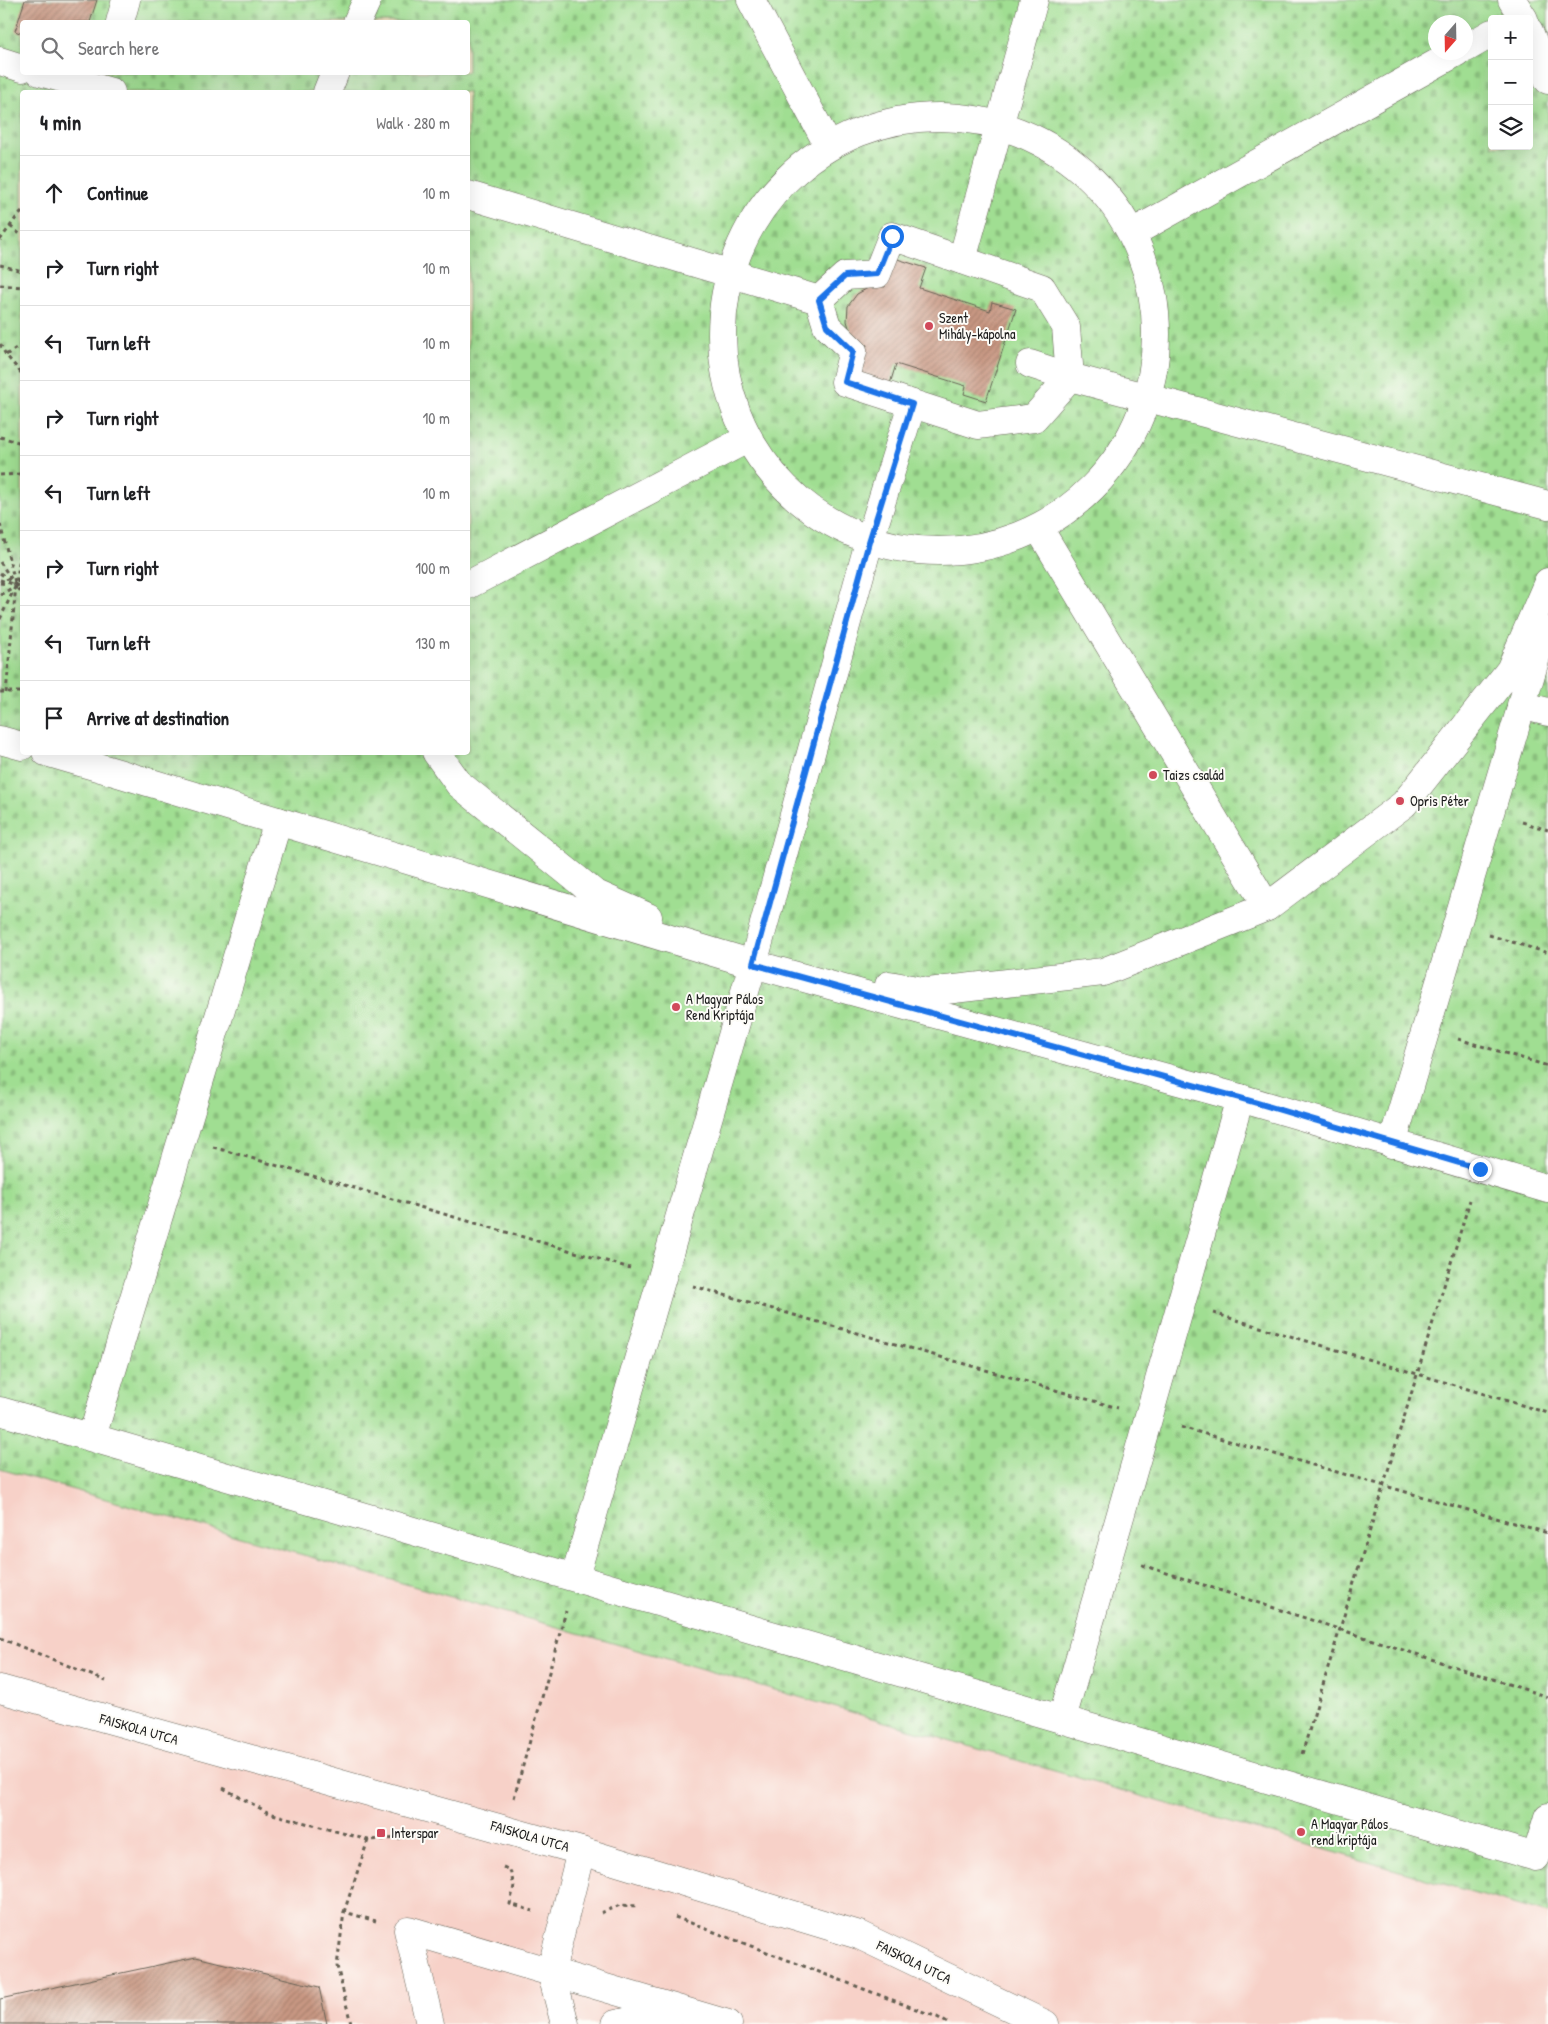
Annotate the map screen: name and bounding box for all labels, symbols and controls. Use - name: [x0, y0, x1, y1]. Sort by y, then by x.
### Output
- north arrow: [1428, 15, 1473, 60]
- map controls: [1488, 15, 1533, 150]
- button: +: [1488, 15, 1533, 60]
- search box: [20, 20, 470, 75]
- icon: search: [38, 34, 66, 62]
- text: Search here: [78, 35, 159, 61]
- button: −: [1488, 60, 1533, 105]
- button: layers: [1488, 105, 1533, 150]
- text: 4 min: [40, 108, 81, 137]
- text: Walk · 280 m: [376, 112, 450, 134]
- icon: ahead: [40, 179, 68, 207]
- text: Continue: [87, 180, 148, 206]
- text: 10 m: [422, 182, 450, 204]
- route start: [881, 225, 904, 248]
- icon: right: [40, 254, 68, 282]
- text: Turn right: [87, 255, 158, 281]
- text: 10 m: [422, 257, 450, 279]
- place label: Szent Mihály-kápolna: [939, 308, 1016, 344]
- marker: Szent Mihály-kápolna: [923, 320, 935, 332]
- icon: left: [40, 329, 68, 357]
- text: Turn left: [87, 330, 150, 356]
- text: 10 m: [422, 332, 450, 354]
- icon: right: [40, 404, 68, 432]
- text: Turn right: [87, 405, 158, 431]
- text: 10 m: [422, 407, 450, 429]
- icon: left: [40, 479, 68, 507]
- text: Turn left: [87, 480, 150, 506]
- text: 10 m: [422, 482, 450, 504]
- icon: right: [40, 554, 68, 582]
- text: Turn right: [87, 555, 158, 581]
- text: 100 m: [415, 557, 450, 579]
- icon: left: [40, 629, 68, 657]
- text: Turn left: [87, 630, 150, 656]
- text: 130 m: [415, 632, 450, 654]
- icon: arrive: [40, 704, 68, 732]
- text: Arrive at destination: [87, 705, 229, 731]
- place label: Taizs család: [1163, 765, 1224, 784]
- marker: Taizs család: [1147, 769, 1159, 781]
- place label: Opris Péter: [1410, 791, 1470, 811]
- marker: Opris Péter: [1394, 795, 1406, 807]
- place label: A Magyar Pálos Rend Kriptája: [686, 989, 763, 1025]
- marker: A Magyar Pálos Rend Kriptája: [670, 1001, 682, 1013]
- route end: [1469, 1158, 1492, 1181]
- street label: FAISKOLA UTCA: [97, 1708, 181, 1749]
- place label: A Magyar Pálos rend kriptája: [1311, 1814, 1388, 1850]
- street label: FAISKOLA UTCA: [488, 1815, 572, 1856]
- place label: Interspar: [391, 1823, 439, 1843]
- marker: A Magyar Pálos rend kriptája: [1295, 1826, 1307, 1838]
- marker: Interspar: [375, 1827, 387, 1839]
- street label: FAISKOLA UTCA: [873, 1935, 955, 1988]

